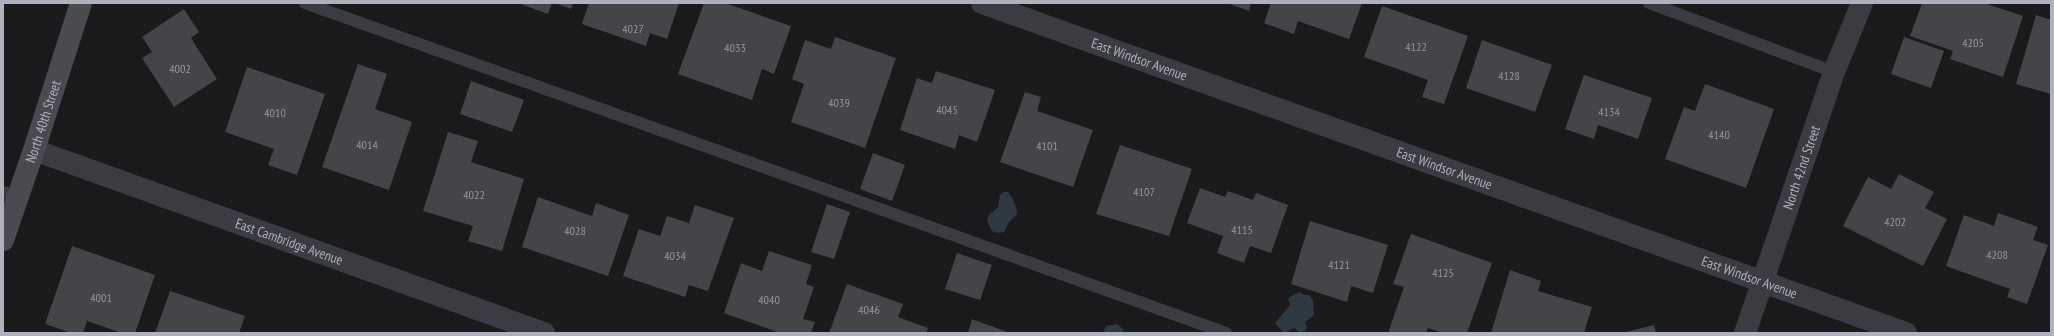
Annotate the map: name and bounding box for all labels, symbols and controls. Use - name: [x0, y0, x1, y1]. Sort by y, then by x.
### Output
- house number: 4027: [622, 21, 644, 36]
- street label: East Windsor Avenue: [1089, 34, 1190, 85]
- house number: 4205: [1962, 35, 1984, 50]
- house number: 4122: [1405, 39, 1427, 54]
- house number: 4033: [724, 40, 746, 55]
- house number: 4002: [169, 61, 191, 76]
- house number: 4128: [1498, 68, 1520, 83]
- street label: North 40th Street: [21, 78, 65, 165]
- house number: 4039: [828, 95, 850, 110]
- house number: 4045: [936, 102, 958, 117]
- house number: 4134: [1598, 104, 1620, 119]
- house number: 4010: [264, 105, 286, 120]
- street label: North 42nd Street: [1779, 123, 1824, 212]
- house number: 4140: [1708, 127, 1730, 142]
- house number: 4014: [356, 137, 378, 152]
- house number: 4101: [1036, 138, 1058, 153]
- street label: East Windsor Avenue: [1394, 143, 1495, 194]
- house number: 4107: [1133, 184, 1155, 199]
- house number: 4022: [463, 187, 485, 202]
- street label: East Cambridge Avenue: [233, 214, 346, 269]
- house number: 4202: [1884, 214, 1906, 229]
- house number: 4115: [1231, 222, 1253, 237]
- house number: 4028: [564, 223, 586, 238]
- house number: 4208: [1986, 247, 2008, 262]
- house number: 4034: [664, 248, 686, 263]
- street label: East Windsor Avenue: [1699, 252, 1800, 303]
- house number: 4121: [1328, 257, 1350, 272]
- house number: 4125: [1432, 265, 1454, 280]
- house number: 4001: [90, 290, 112, 305]
- house number: 4040: [758, 292, 780, 307]
- house number: 4046: [858, 302, 880, 317]

